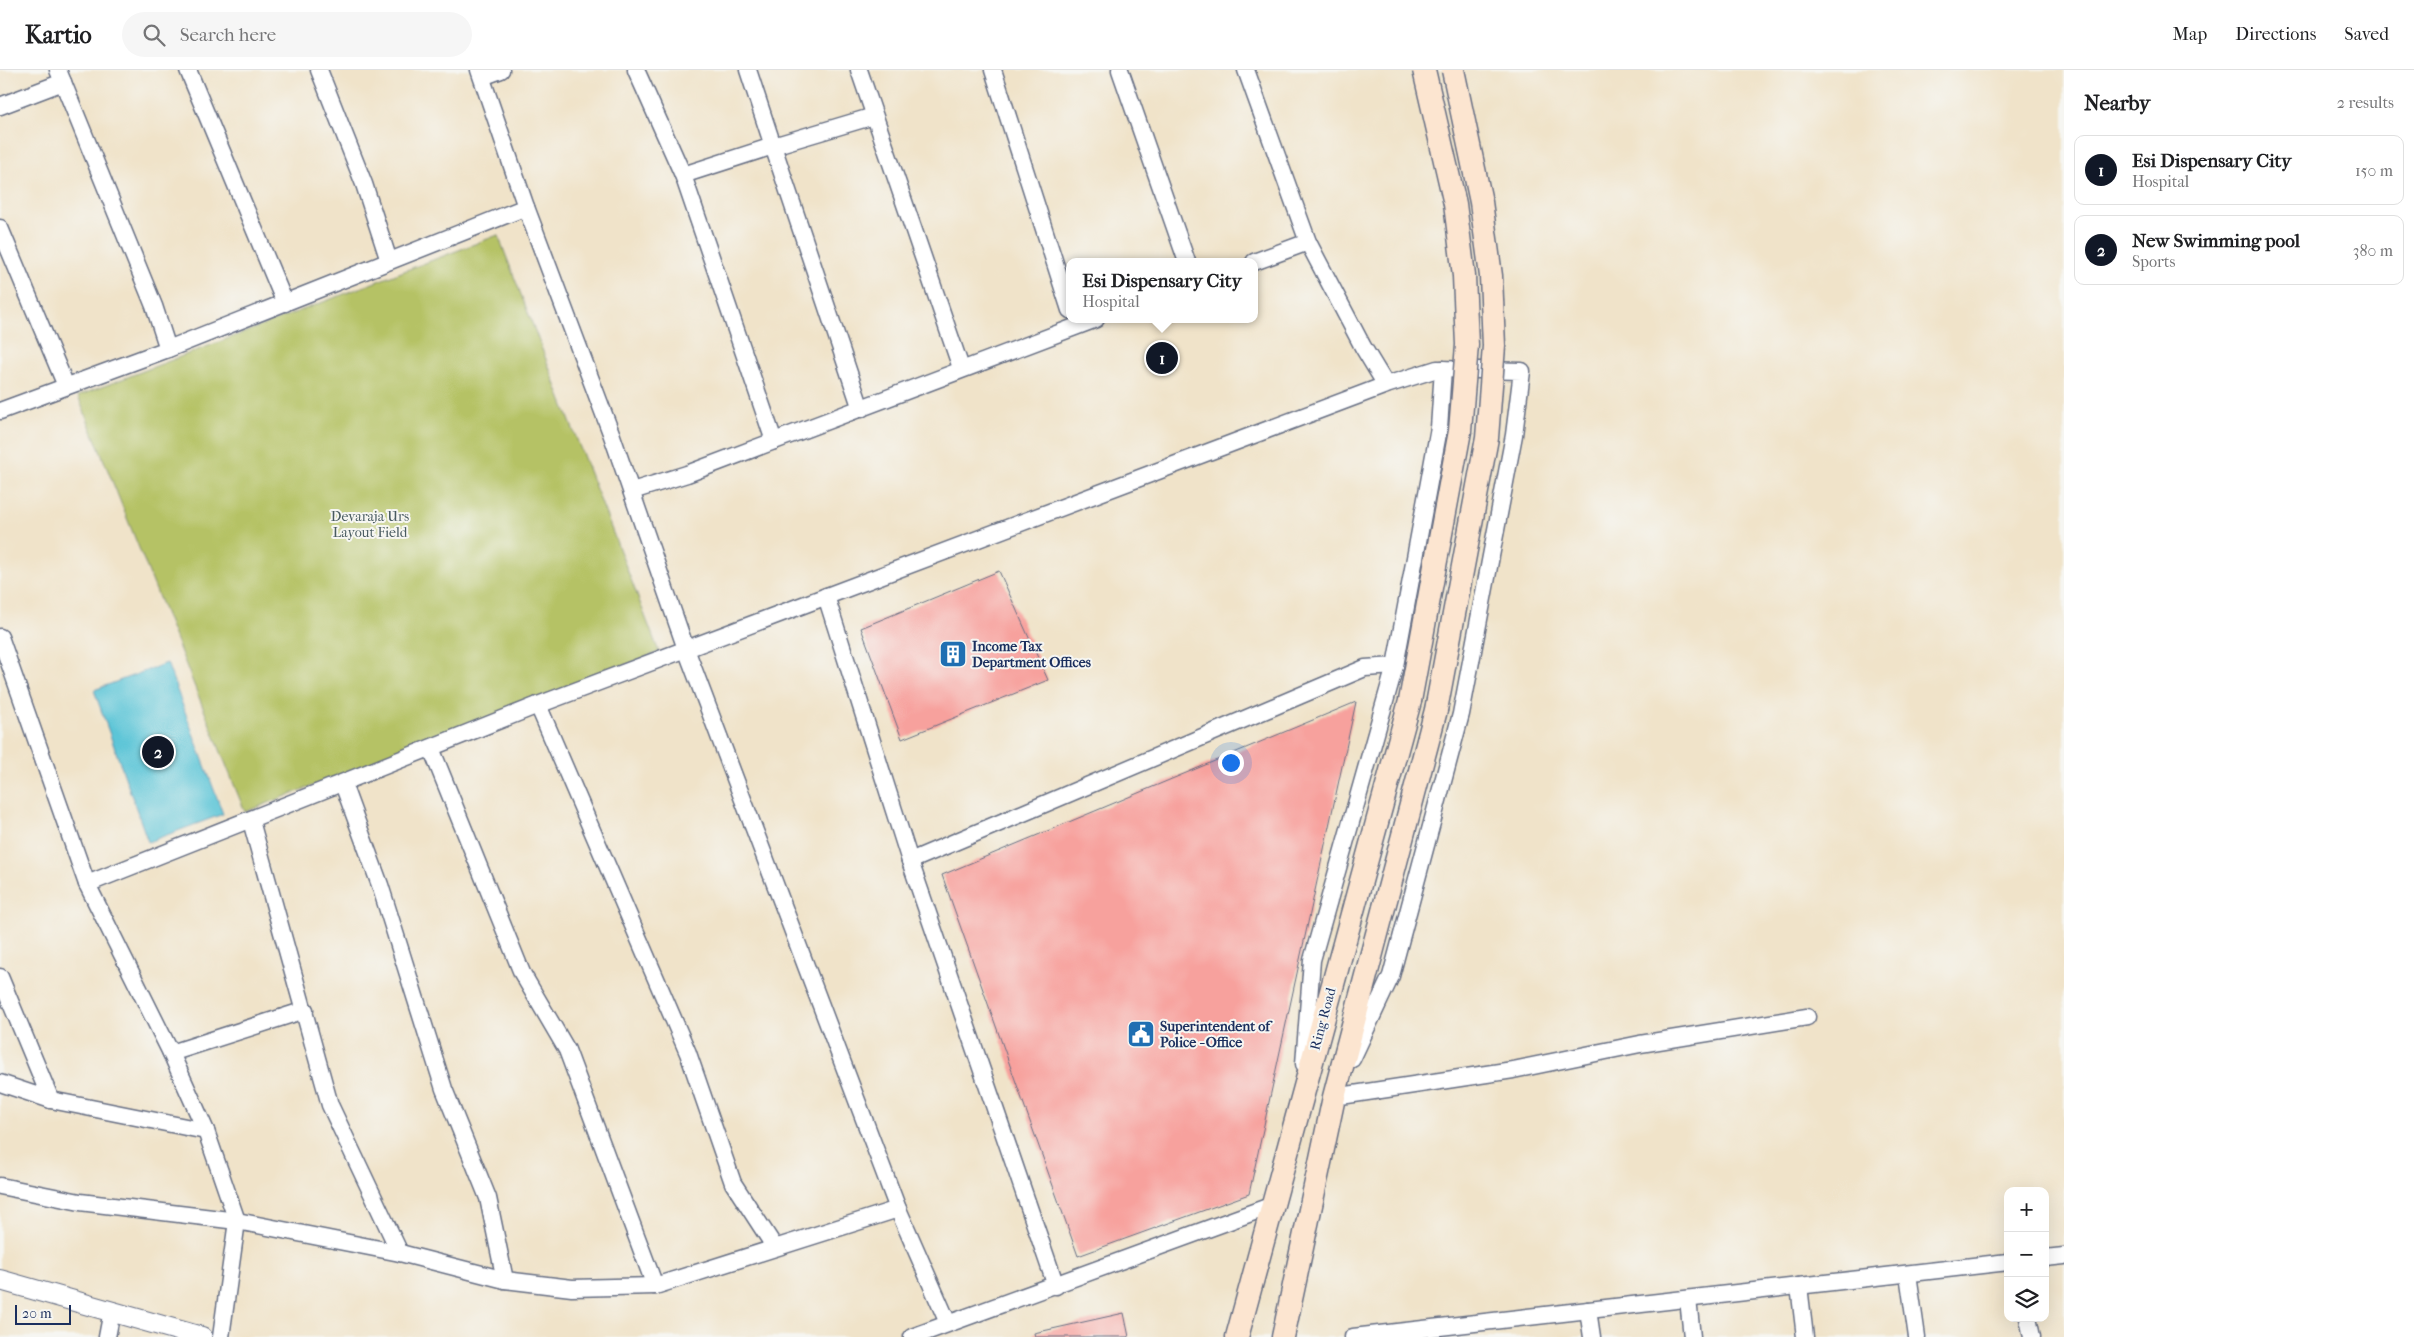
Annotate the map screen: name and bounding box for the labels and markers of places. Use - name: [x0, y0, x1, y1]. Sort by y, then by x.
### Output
- pin: 1: [1146, 339, 1178, 377]
- place label: Income Tax Department Offices: [972, 638, 1092, 671]
- building icon: Income Tax Department Offices: [938, 639, 968, 669]
- pin: 2: [142, 733, 174, 771]
- place label: Superintendent of Police - Office: [1160, 1018, 1273, 1051]
- public building icon: Superintendent of Police - Office: [1126, 1019, 1156, 1049]

